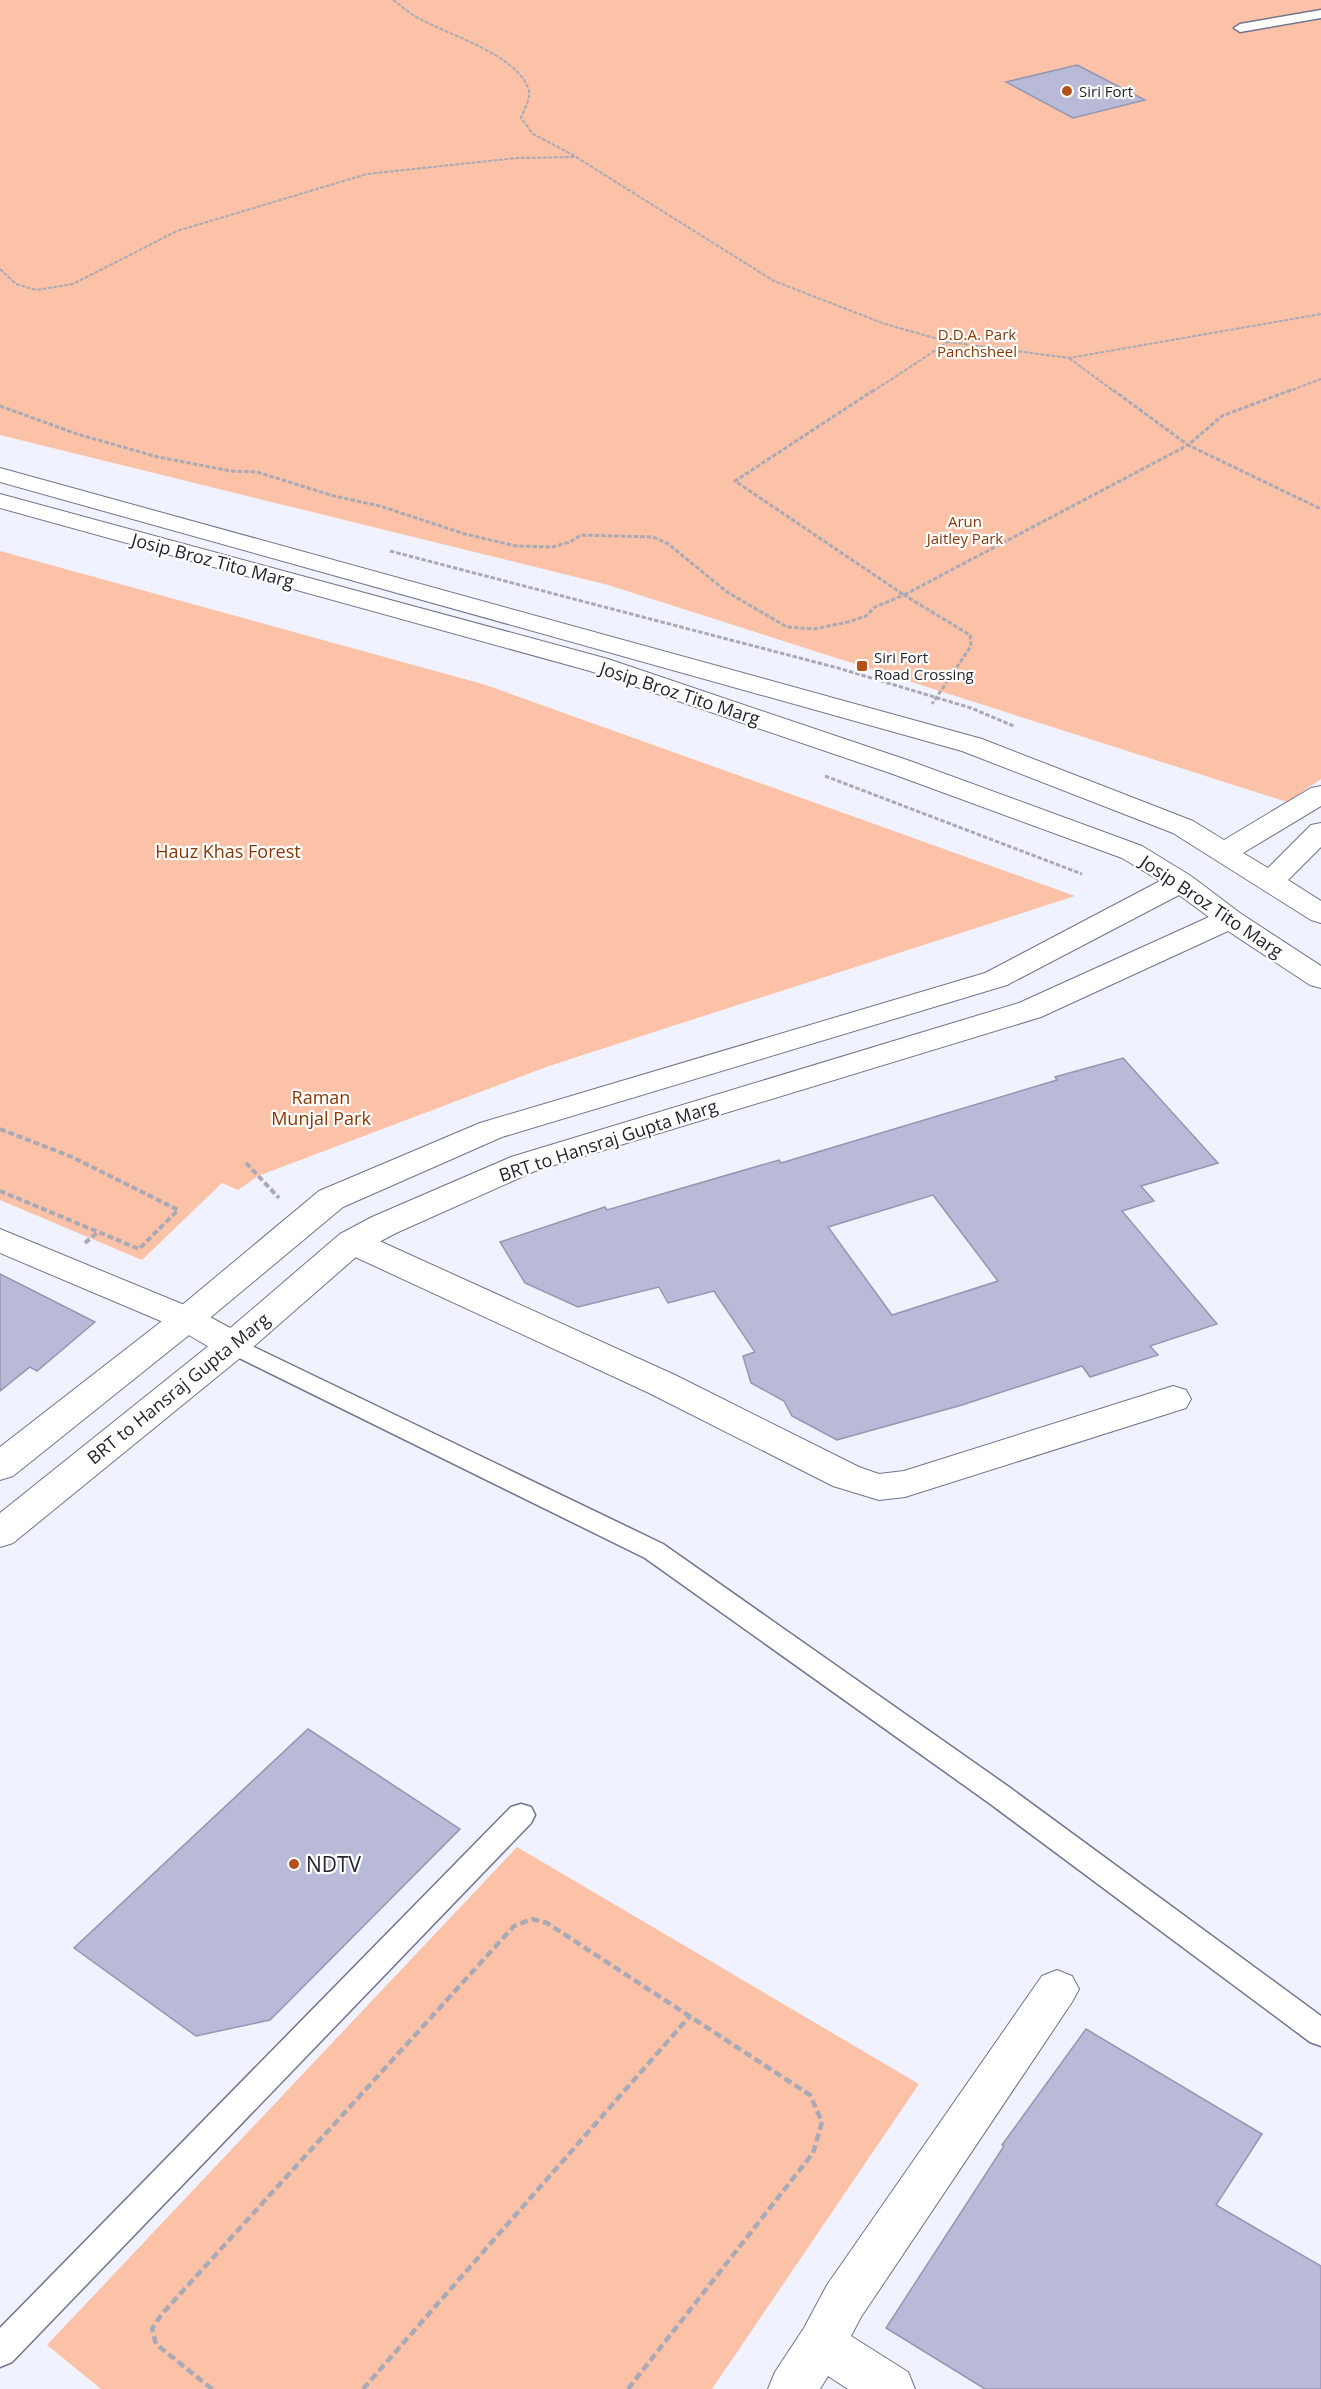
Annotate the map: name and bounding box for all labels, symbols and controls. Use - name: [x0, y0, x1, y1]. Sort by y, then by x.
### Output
- place label: Siri Fort: [1079, 81, 1133, 101]
- marker: Siri Fort: [1060, 84, 1074, 98]
- park label: D.D.A. Park Panchsheel: [937, 324, 1017, 361]
- park label: Arun Jaitley Park: [925, 511, 1003, 548]
- street label: Josip Broz Tito Marg: [127, 526, 297, 593]
- place label: Siri Fort Road Crossing: [874, 647, 974, 684]
- street label: Josip Broz Tito Marg: [595, 655, 763, 730]
- marker: Siri Fort Road Crossing: [855, 659, 869, 673]
- park label: Hauz Khas Forest: [155, 839, 301, 863]
- street label: Josip Broz Tito Marg: [1134, 848, 1288, 963]
- park label: Raman Munjal Park: [271, 1085, 371, 1130]
- street label: BRT to Hansraj Gupta Marg: [496, 1093, 720, 1187]
- street label: BRT to Hansraj Gupta Marg: [82, 1307, 274, 1469]
- place label: NDTV: [306, 1850, 362, 1878]
- marker: NDTV: [287, 1857, 301, 1871]

